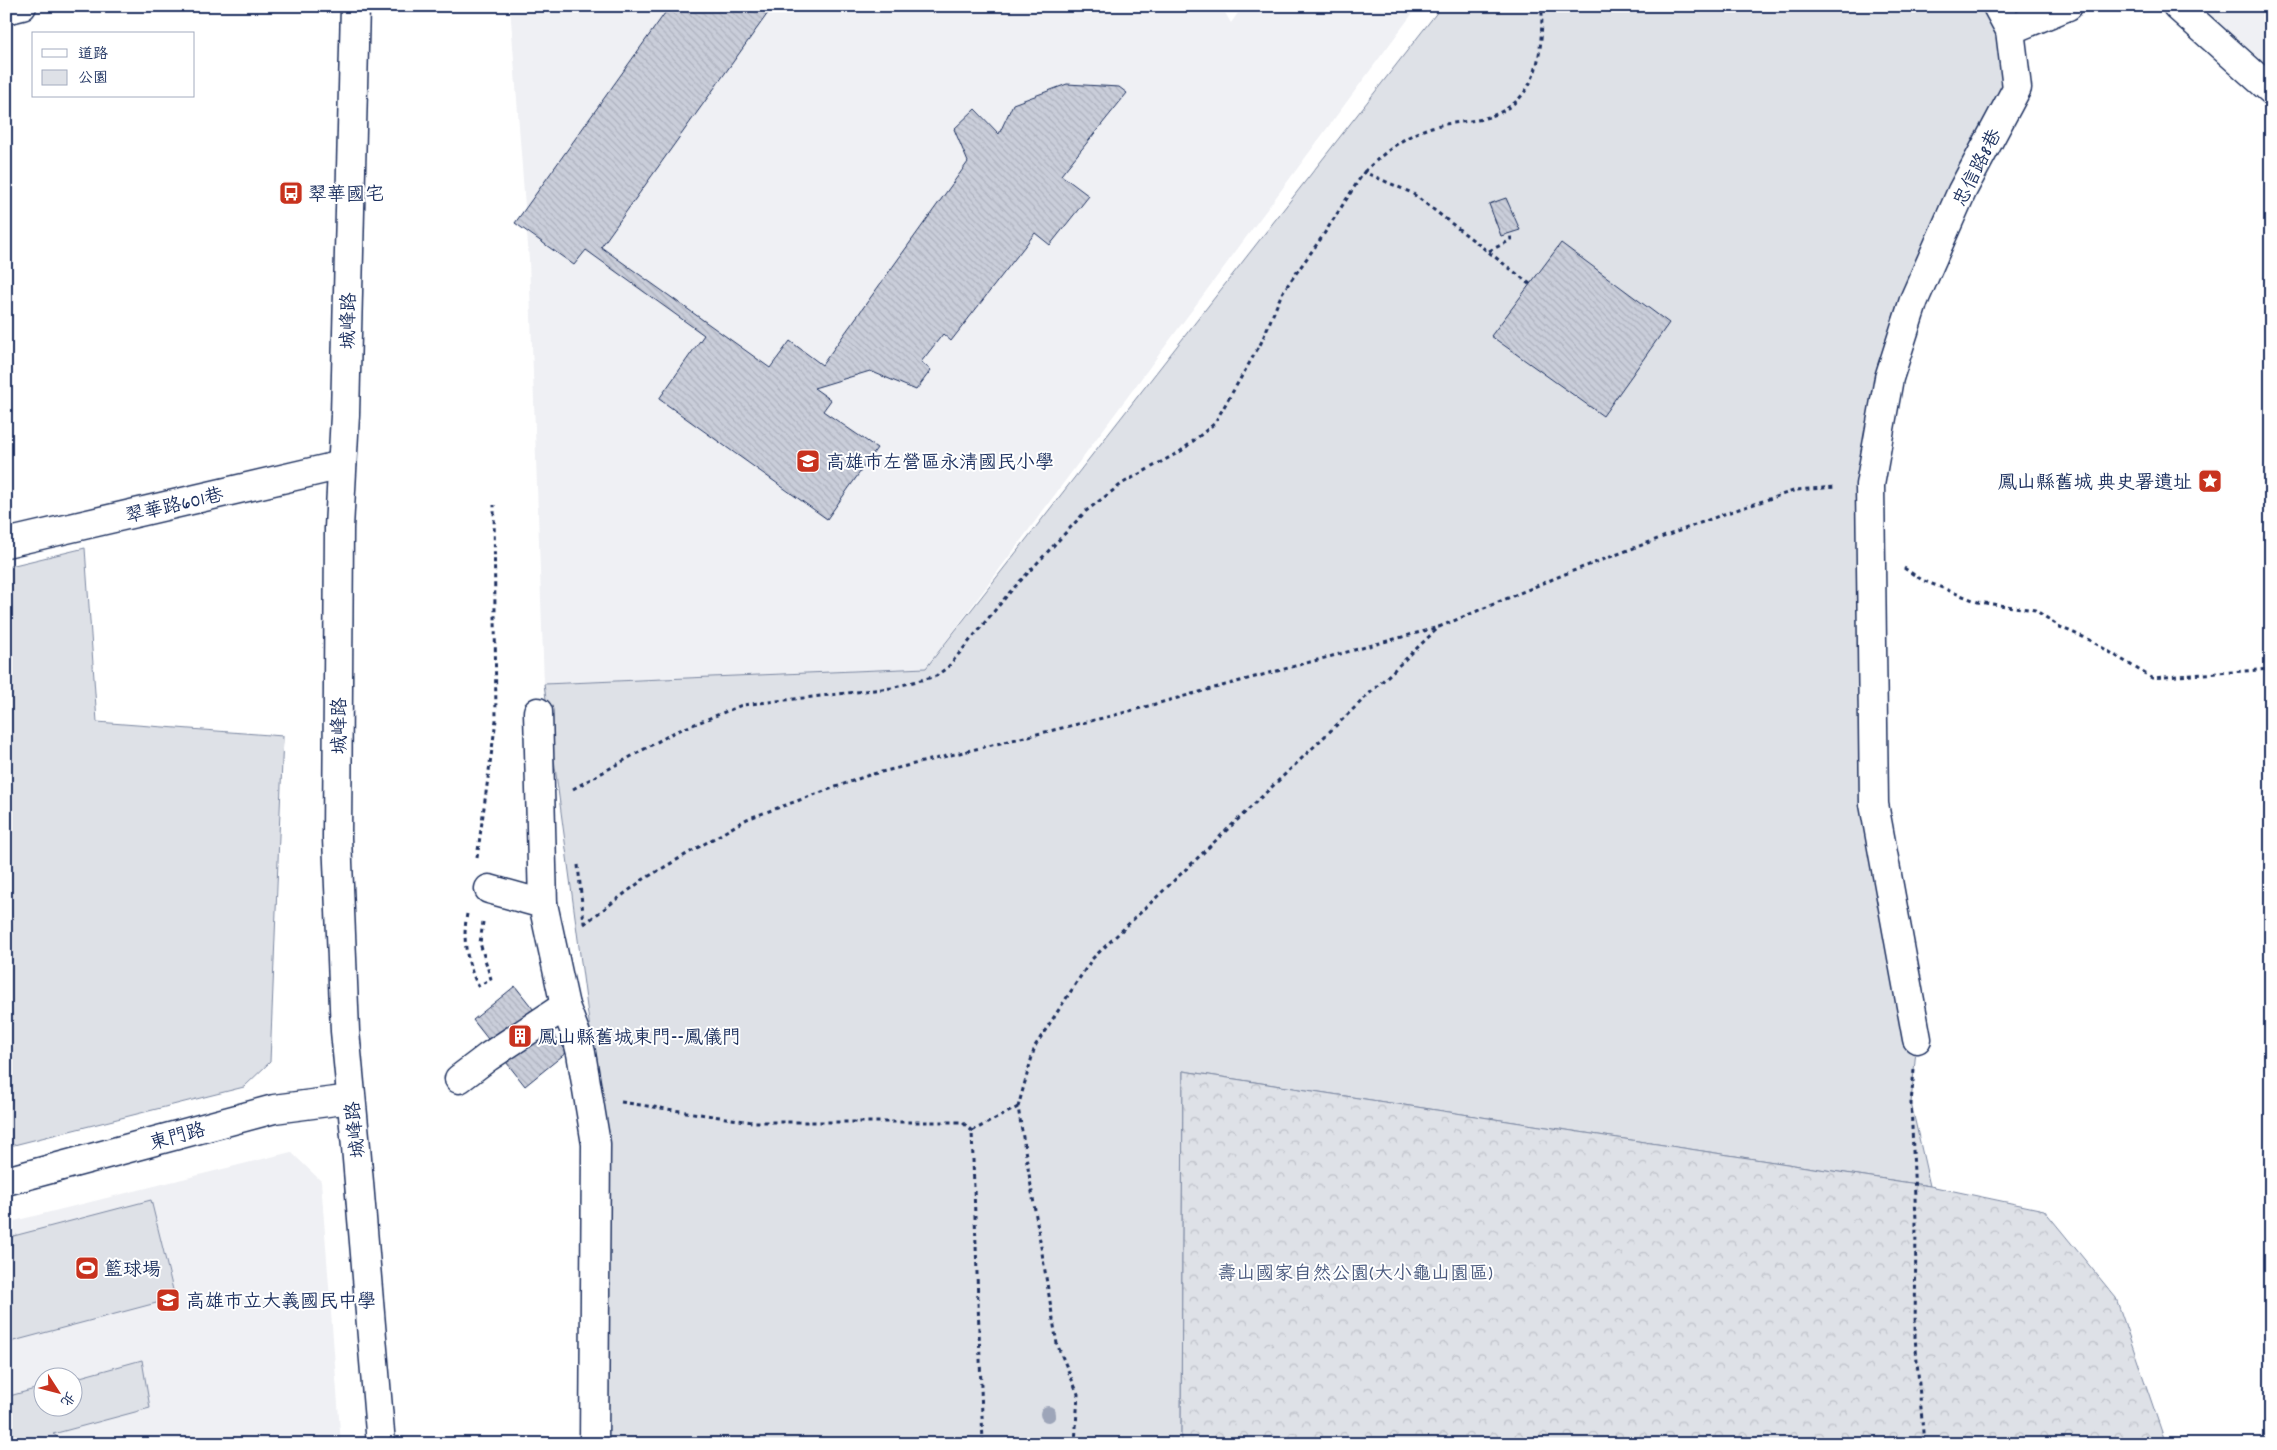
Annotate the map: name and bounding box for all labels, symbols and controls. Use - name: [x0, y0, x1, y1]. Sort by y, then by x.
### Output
- legend: [32, 32, 195, 98]
- text: 道路: [78, 44, 108, 66]
- text: 公園: [78, 68, 108, 90]
- street label: 忠信路8巷: [1948, 125, 2010, 212]
- bus stop icon: 翠華國宅: [278, 180, 304, 206]
- place label: 翠華國宅: [308, 183, 384, 210]
- street label: 城峰路: [337, 292, 364, 350]
- school or university icon: 高雄市左營區永清國民小學: [795, 448, 821, 474]
- place label: 高雄市左營區永清國民小學: [826, 451, 1054, 478]
- place icon: 鳳山縣舊城 典史署遺址: [2197, 468, 2223, 494]
- place label: 鳳山縣舊城 典史署遺址: [1998, 471, 2192, 498]
- street label: 翠華路601巷: [123, 483, 226, 532]
- street label: 城峰路: [328, 697, 355, 755]
- building icon: 鳳山縣舊城東門--鳳儀門: [507, 1023, 533, 1049]
- place label: 鳳山縣舊城東門--鳳儀門: [538, 1026, 741, 1053]
- street label: 城峰路: [341, 1100, 374, 1159]
- street label: 東門路: [147, 1118, 209, 1159]
- sports icon: 籃球場: [74, 1255, 100, 1281]
- place label: 籃球場: [104, 1258, 161, 1285]
- park label: 壽山國家自然公園(大小龜山園區): [1217, 1262, 1493, 1289]
- school or university icon: 高雄市立大義國民中學: [155, 1287, 181, 1313]
- place label: 高雄市立大義國民中學: [186, 1290, 376, 1317]
- north arrow: [32, 1368, 82, 1418]
- text: 北: [55, 1387, 79, 1410]

